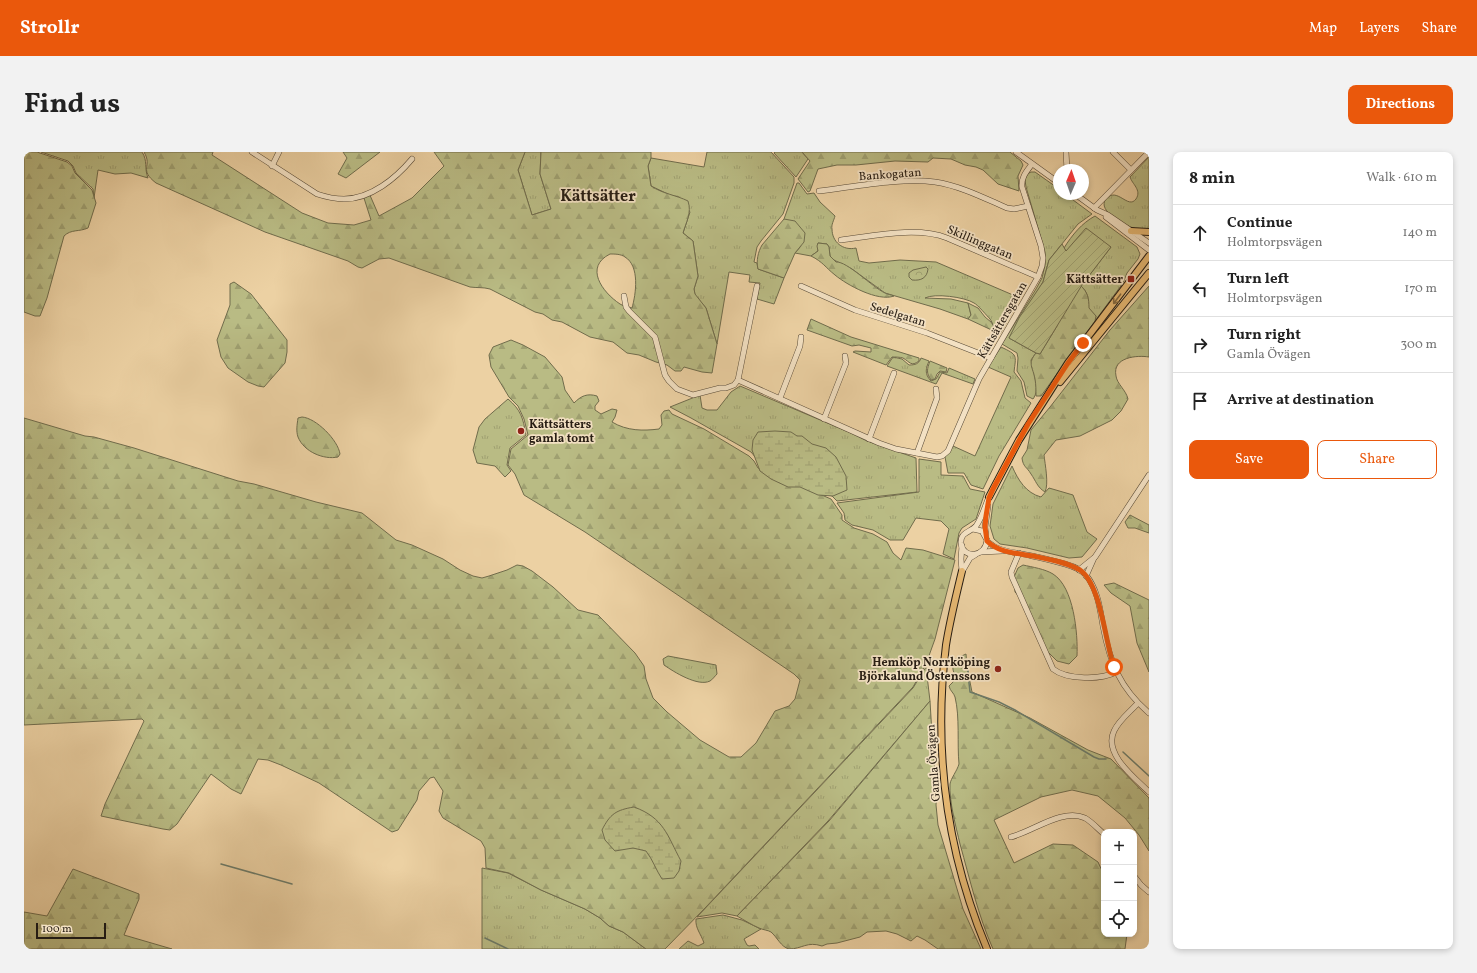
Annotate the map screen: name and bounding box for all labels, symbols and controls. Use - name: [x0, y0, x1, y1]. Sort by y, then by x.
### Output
- text: Strollr: [20, 15, 80, 41]
- text: Map: [1309, 19, 1337, 38]
- text: Layers: [1359, 19, 1399, 38]
- text: Share: [1421, 19, 1457, 38]
- text: Find us: [24, 85, 120, 124]
- button: Directions: [1348, 85, 1453, 124]
- north arrow: [1053, 164, 1089, 200]
- street label: Bankogatan: [858, 165, 922, 185]
- text: 8 min: [1189, 167, 1235, 190]
- text: Walk · 610 m: [1366, 169, 1437, 187]
- district label: Kättsätter: [560, 186, 636, 208]
- text: Continue: [1227, 213, 1292, 234]
- street label: Skillinggatan: [944, 222, 1015, 264]
- icon: ahead: [1189, 222, 1211, 244]
- text: 140 m: [1403, 224, 1437, 242]
- text: Holmtorpsvägen: [1227, 234, 1322, 252]
- text: Turn left: [1227, 269, 1289, 290]
- place label: Kättsätter: [1066, 272, 1123, 288]
- marker: Kättsätter: [1126, 274, 1136, 284]
- icon: left: [1189, 278, 1211, 300]
- street label: Kättsättersgatan: [974, 279, 1031, 362]
- text: 170 m: [1404, 280, 1437, 298]
- text: Holmtorpsvägen: [1227, 290, 1322, 308]
- one-way arrow: [1113, 293, 1121, 304]
- street label: Sedelgatan: [868, 299, 928, 331]
- text: Turn right: [1227, 325, 1301, 346]
- route end: [1074, 334, 1092, 352]
- icon: right: [1189, 334, 1211, 356]
- text: 300 m: [1401, 336, 1437, 354]
- text: Gamla Övägen: [1227, 346, 1311, 364]
- icon: arrive: [1189, 390, 1211, 412]
- text: Arrive at destination: [1227, 390, 1374, 411]
- place label: Kättsätters gamla tomt: [529, 417, 595, 447]
- marker: Kättsätters gamla tomt: [516, 426, 526, 436]
- button: Save: [1189, 440, 1309, 479]
- button: Share: [1317, 440, 1437, 479]
- place label: Hemköp Norrköping Björkalund Östenssons: [859, 655, 990, 685]
- route start: [1105, 658, 1123, 676]
- marker: Hemköp Norrköping Björkalund Östenssons: [993, 664, 1003, 674]
- street label: Gamla Övägen: [922, 724, 945, 802]
- map controls: [1101, 829, 1137, 937]
- button: +: [1101, 829, 1137, 865]
- button: −: [1101, 865, 1137, 901]
- button: locate: [1101, 901, 1137, 937]
- scale bar: [36, 921, 106, 940]
- text: 100 m: [42, 922, 72, 937]

